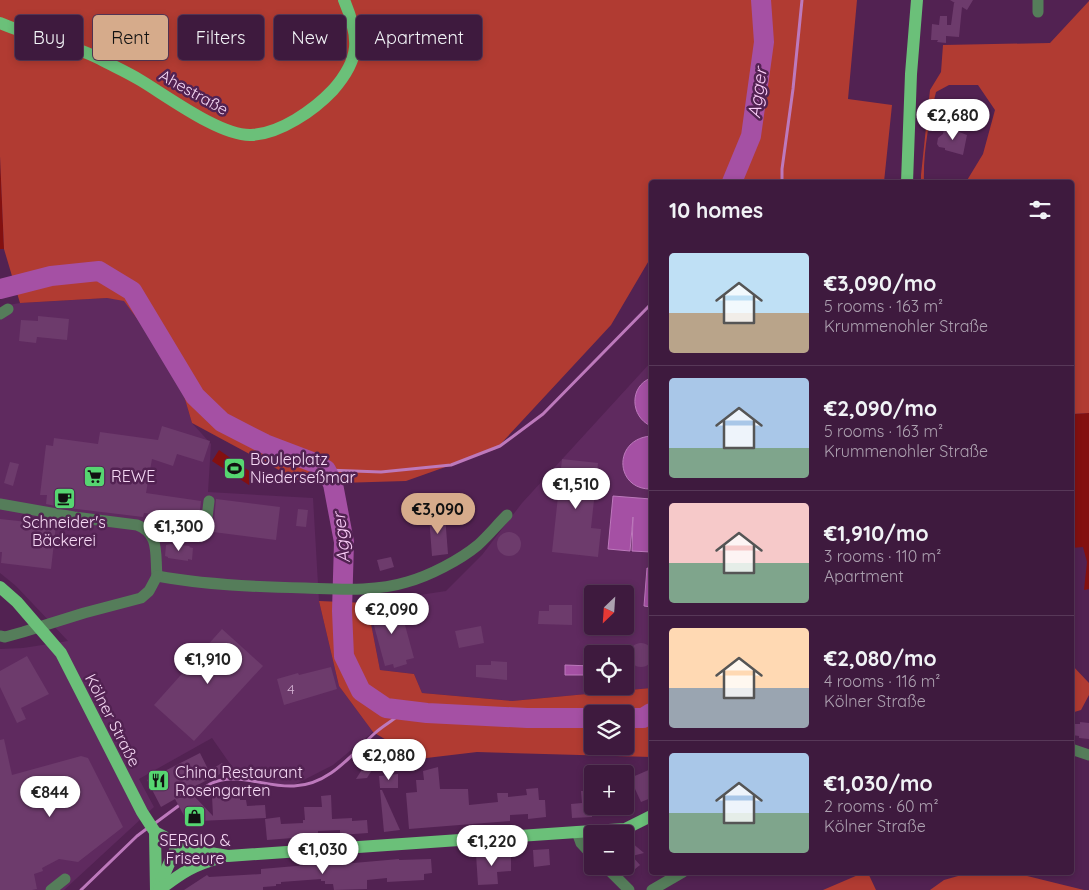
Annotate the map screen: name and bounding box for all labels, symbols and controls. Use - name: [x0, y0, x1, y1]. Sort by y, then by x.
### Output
- chip: Buy: [15, 15, 83, 60]
- chip: Rent: [93, 15, 168, 60]
- chip: Filters: [178, 15, 264, 60]
- chip: New: [274, 15, 346, 60]
- chip: Apartment: [356, 15, 482, 60]
- water label: Agger: [742, 64, 772, 120]
- street label: Ahestraße: [156, 65, 232, 119]
- pin: €2,680: [912, 98, 994, 141]
- text: €2,680: [928, 105, 978, 125]
- icon: filters: [1026, 196, 1054, 224]
- text: 10 homes: [669, 197, 763, 223]
- text: €3,090/mo: [824, 270, 936, 296]
- icon: home: [709, 273, 769, 333]
- text: 5 rooms · 163 m²: [824, 296, 943, 316]
- text: Krummenohler Straße: [824, 316, 988, 336]
- text: €2,090/mo: [824, 395, 937, 421]
- icon: home: [709, 398, 769, 458]
- text: 5 rooms · 163 m²: [824, 421, 943, 441]
- text: Krummenohler Straße: [824, 441, 988, 461]
- place label: Bouleplatz Niederseßmar: [250, 449, 356, 487]
- sports icon: Bouleplatz Niederseßmar: [222, 456, 246, 480]
- supermarket icon: REWE: [83, 464, 107, 488]
- place label: REWE: [111, 466, 155, 486]
- pin: €1,510: [535, 468, 617, 510]
- text: €1,510: [553, 474, 599, 494]
- cafe icon: Schneider's Bäckerei: [52, 486, 76, 510]
- pin: €3,090: [397, 492, 479, 535]
- text: €3,090: [412, 499, 464, 519]
- water label: Agger: [327, 509, 355, 564]
- pin: €1,300: [138, 510, 220, 552]
- place label: Schneider's Bäckerei: [22, 512, 106, 550]
- text: €1,300: [155, 516, 203, 536]
- text: €1,910/mo: [824, 520, 929, 546]
- icon: home: [709, 523, 769, 583]
- text: 3 rooms · 110 m²: [824, 546, 941, 566]
- text: Apartment: [824, 566, 904, 586]
- north arrow: [584, 585, 634, 635]
- map controls: [584, 585, 634, 875]
- pin: €2,090: [351, 592, 433, 635]
- text: €2,090: [366, 599, 418, 619]
- pin: €1,910: [167, 642, 249, 685]
- button: locate: [584, 645, 634, 695]
- text: €2,080/mo: [824, 645, 937, 671]
- icon: home: [709, 648, 769, 708]
- text: €1,910: [185, 649, 231, 669]
- street label: Kölner Straße: [81, 670, 145, 770]
- text: 4 rooms · 116 m²: [824, 671, 940, 691]
- house number: 4: [287, 680, 295, 698]
- text: Kölner Straße: [824, 691, 926, 711]
- button: layers: [584, 705, 634, 755]
- pin: €2,080: [348, 738, 430, 781]
- text: €2,080: [363, 745, 415, 765]
- place label: China Restaurant Rosengarten: [175, 762, 303, 800]
- button: +: [584, 765, 634, 815]
- restaurant icon: China Restaurant Rosengarten: [147, 769, 171, 793]
- text: €1,030/mo: [824, 770, 933, 796]
- icon: home: [709, 773, 769, 833]
- pin: €844: [20, 776, 80, 818]
- text: €844: [31, 782, 69, 802]
- text: 2 rooms · 60 m²: [824, 796, 938, 816]
- shop icon: SERGIO & Friseure: [183, 804, 207, 828]
- text: Kölner Straße: [824, 816, 926, 836]
- pin: €1,220: [451, 824, 533, 867]
- button: −: [584, 825, 634, 875]
- place label: SERGIO & Friseure: [159, 830, 231, 868]
- text: €1,220: [468, 831, 516, 851]
- pin: €1,030: [282, 832, 364, 875]
- text: €1,030: [299, 839, 347, 859]

